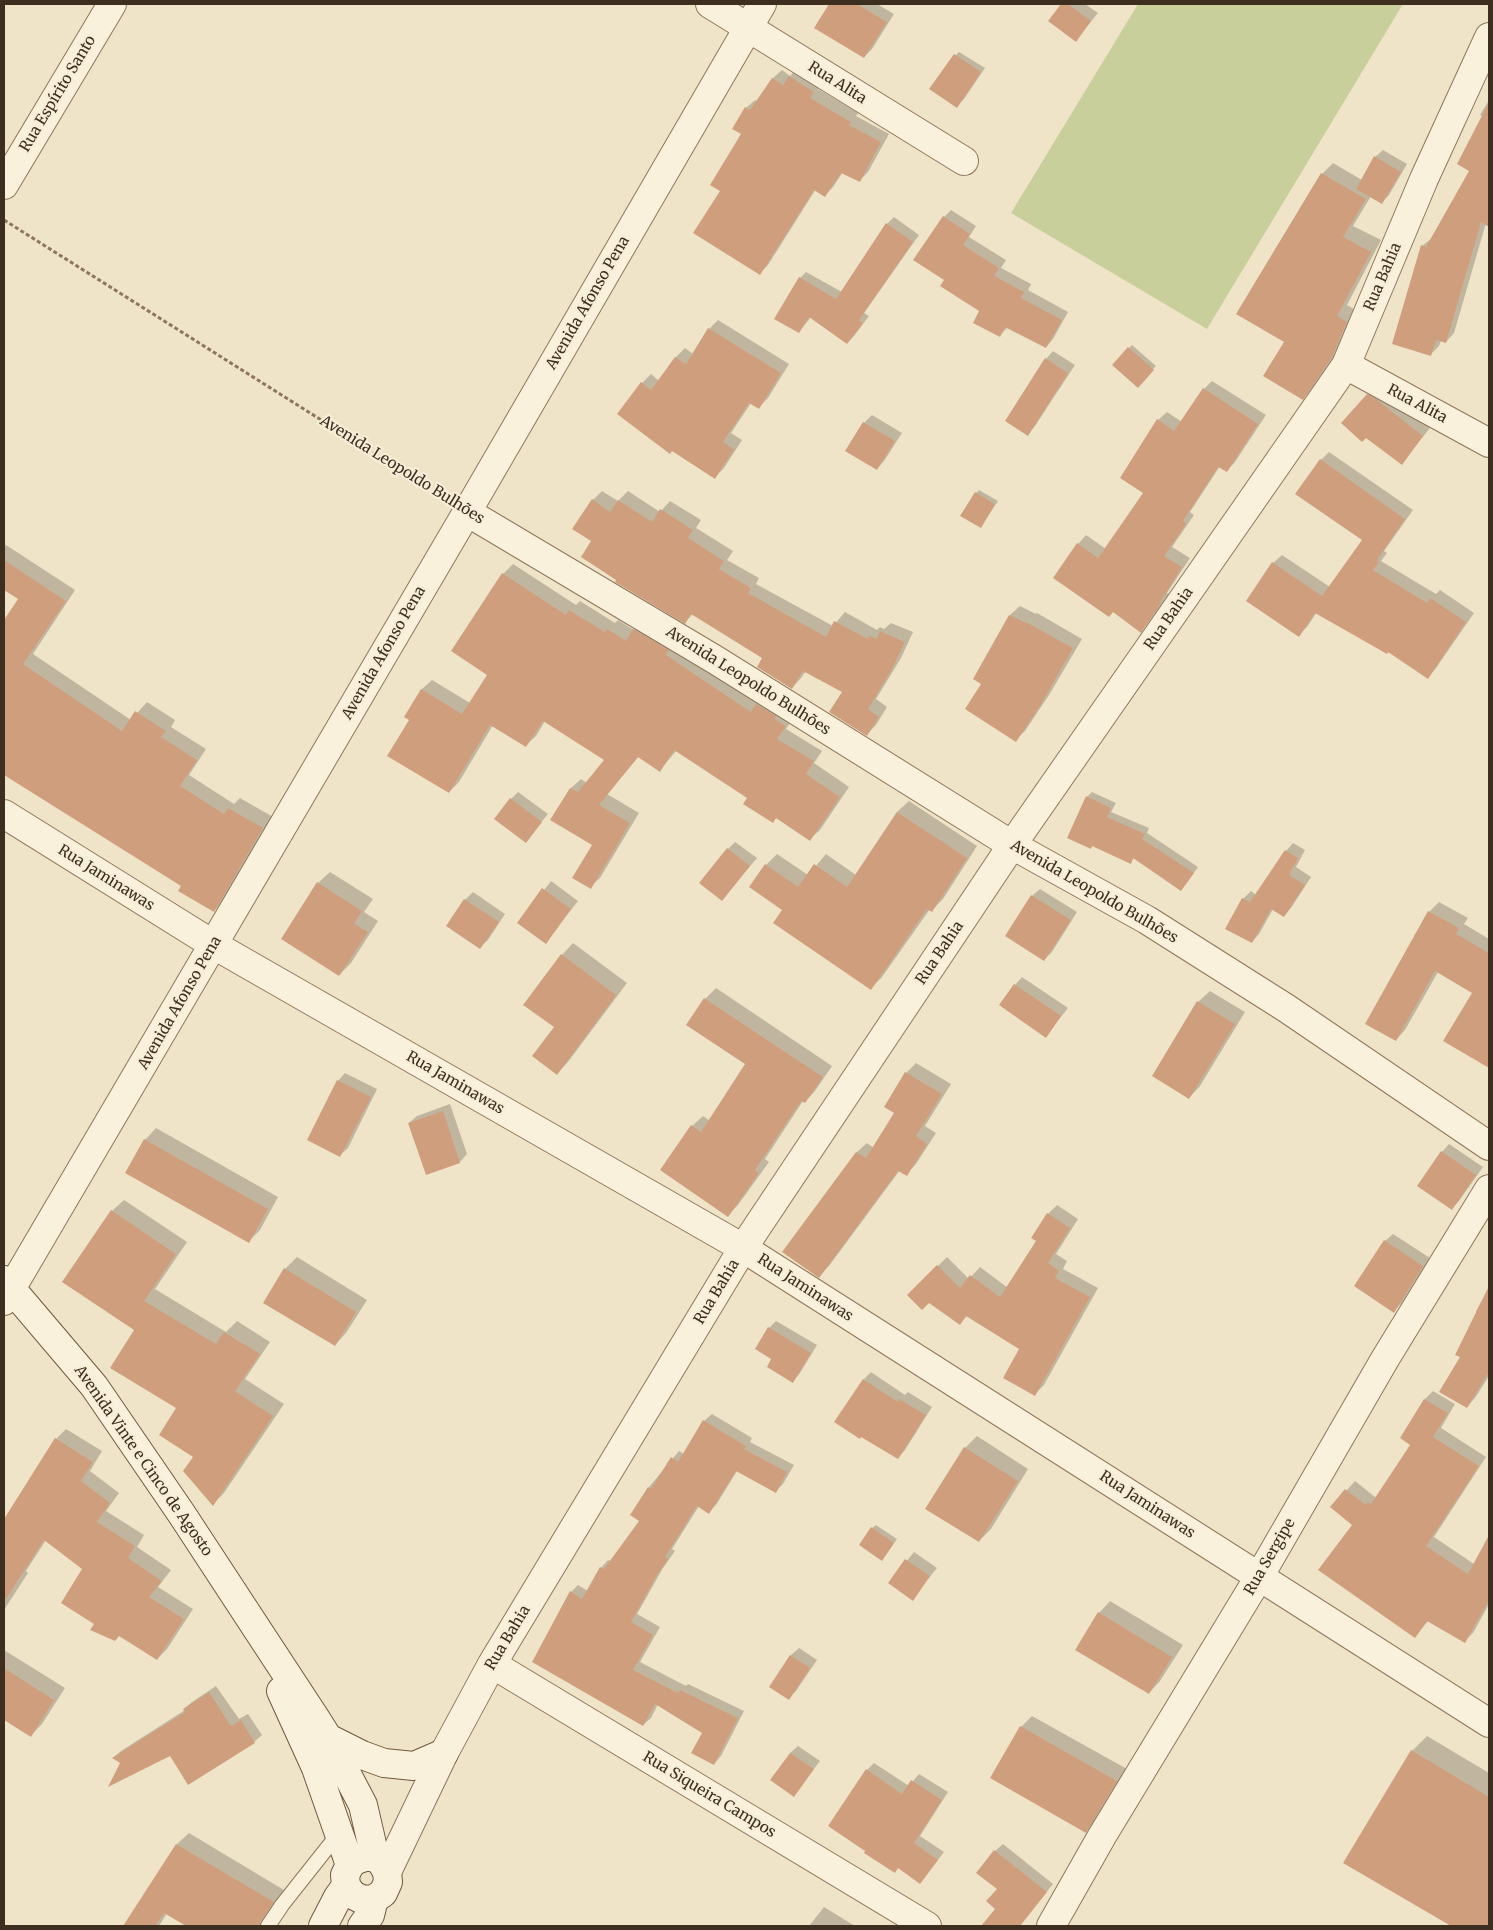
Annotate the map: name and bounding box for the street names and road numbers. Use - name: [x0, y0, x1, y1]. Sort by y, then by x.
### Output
- street label: Rua Espírito Santo: [16, 32, 100, 156]
- street label: Rua Alita: [805, 58, 869, 108]
- street label: Avenida Afonso Pena: [542, 233, 634, 373]
- street label: Rua Bahia: [1361, 240, 1405, 314]
- street label: Rua Alita: [1384, 381, 1450, 427]
- street label: Avenida Leopoldo Bulhões: [317, 412, 487, 528]
- street label: Avenida Afonso Pena: [338, 583, 430, 723]
- street label: Rua Bahia: [1141, 584, 1197, 654]
- street label: Avenida Leopoldo Bulhões: [663, 623, 833, 739]
- street label: Avenida Leopoldo Bulhões: [1007, 837, 1181, 947]
- street label: Rua Jaminawas: [55, 841, 157, 915]
- street label: Rua Bahia: [912, 918, 968, 988]
- street label: Avenida Afonso Pena: [134, 933, 226, 1073]
- street label: Rua Jaminawas: [403, 1048, 507, 1118]
- street label: Rua Jaminawas: [754, 1250, 856, 1326]
- street label: Rua Bahia: [691, 1256, 743, 1328]
- street label: Avenida Vinte e Cinco de Agosto: [70, 1362, 216, 1560]
- street label: Rua Jaminawas: [1096, 1467, 1198, 1543]
- street label: Rua Sergipe: [1241, 1515, 1299, 1599]
- street label: Rua Bahia: [482, 1602, 534, 1674]
- street label: Rua Siqueira Campos: [639, 1748, 779, 1842]

